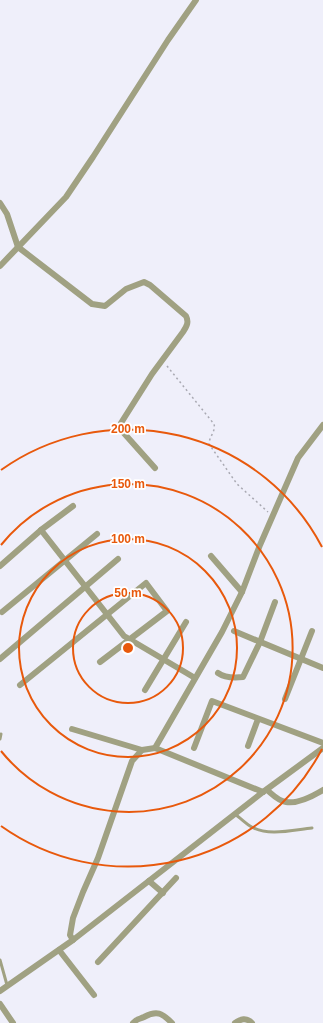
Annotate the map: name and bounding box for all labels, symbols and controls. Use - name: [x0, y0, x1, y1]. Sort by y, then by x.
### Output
- text: 200 m: [111, 422, 145, 436]
- text: 150 m: [111, 477, 145, 491]
- text: 100 m: [111, 532, 145, 546]
- text: 50 m: [114, 586, 142, 600]
- centre of rings: [121, 641, 135, 655]

